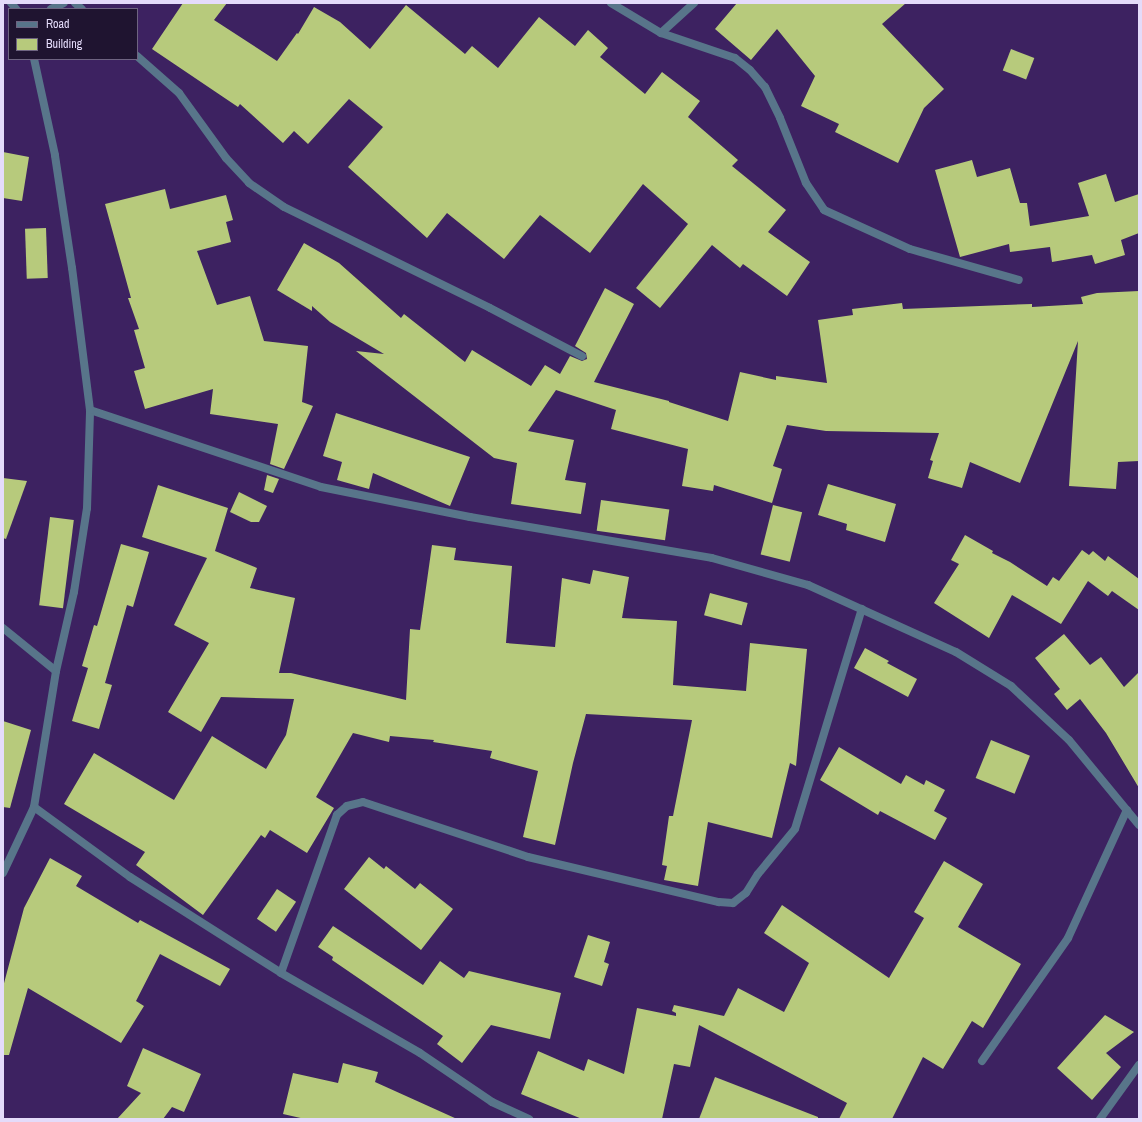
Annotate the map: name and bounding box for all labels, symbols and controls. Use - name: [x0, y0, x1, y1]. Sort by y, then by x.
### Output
- legend: [8, 8, 138, 60]
- text: Road: [46, 16, 70, 32]
- text: Building: [46, 36, 82, 52]

